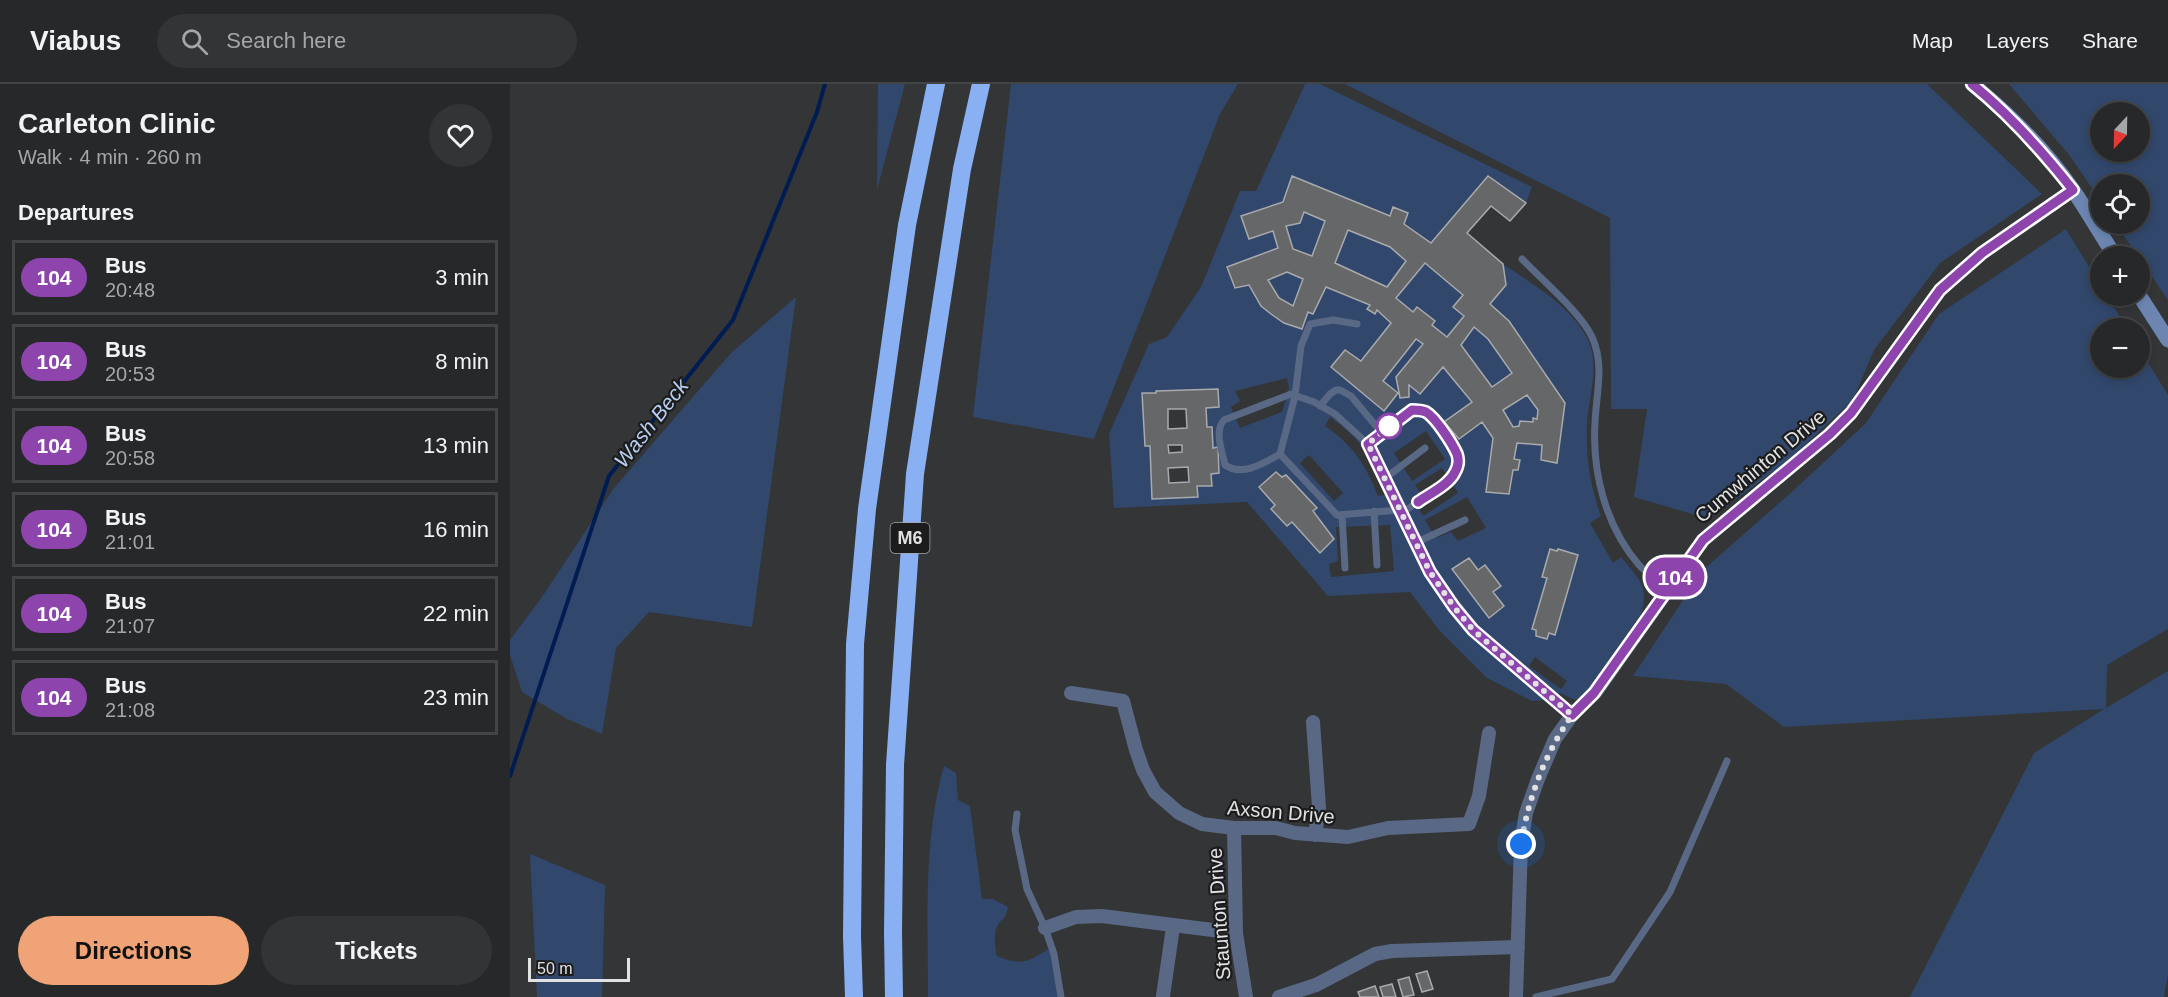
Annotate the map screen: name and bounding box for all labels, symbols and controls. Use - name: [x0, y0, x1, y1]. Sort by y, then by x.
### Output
- search box: [157, 14, 577, 68]
- text: Viabus: [30, 25, 121, 56]
- icon: search: [178, 25, 211, 58]
- text: Search here: [226, 28, 346, 53]
- text: Map: [1912, 29, 1953, 52]
- text: Layers: [1986, 29, 2049, 52]
- text: Share: [2082, 29, 2138, 52]
- north arrow: [2090, 102, 2150, 162]
- map controls: [2090, 102, 2150, 378]
- button: heart: [429, 104, 492, 167]
- text: Carleton Clinic: [18, 108, 216, 139]
- text: Walk · 4 min · 260 m: [18, 146, 202, 168]
- button: locate: [2090, 174, 2150, 234]
- text: Departures: [18, 200, 134, 225]
- button: +: [2090, 246, 2150, 306]
- text: Bus: [105, 253, 147, 278]
- text: 3 min: [435, 265, 489, 290]
- text: 104: [36, 266, 72, 289]
- text: 20:48: [105, 279, 155, 301]
- button: −: [2090, 318, 2150, 378]
- text: Bus: [105, 337, 147, 362]
- text: 8 min: [435, 349, 489, 374]
- text: 104: [36, 350, 72, 373]
- text: 20:53: [105, 363, 155, 385]
- water label: Wash Beck: [609, 373, 694, 472]
- street label: Cumwhinton Drive: [1690, 405, 1830, 527]
- unlabelled marker: [1376, 413, 1402, 439]
- text: Bus: [105, 421, 147, 446]
- text: 13 min: [423, 433, 489, 458]
- text: 104: [36, 434, 72, 457]
- text: 20:58: [105, 447, 155, 469]
- text: Bus: [105, 505, 147, 530]
- text: 16 min: [423, 517, 489, 542]
- text: 104: [36, 518, 72, 541]
- road number: M6: [890, 523, 930, 553]
- text: 21:01: [105, 531, 155, 553]
- line badge: 104: [1640, 558, 1710, 596]
- text: 104: [1657, 566, 1693, 589]
- text: Bus: [105, 589, 147, 614]
- text: 22 min: [423, 601, 489, 626]
- text: 104: [36, 602, 72, 625]
- text: 21:07: [105, 615, 155, 637]
- text: Bus: [105, 673, 147, 698]
- text: 23 min: [423, 685, 489, 710]
- text: 104: [36, 686, 72, 709]
- text: 21:08: [105, 699, 155, 721]
- street label: Axson Drive: [1226, 796, 1336, 828]
- your location: [1506, 829, 1536, 859]
- street label: Staunton Drive: [1203, 847, 1235, 981]
- button: Directions: [18, 916, 249, 985]
- button: Tickets: [261, 916, 492, 985]
- scale bar: [528, 955, 630, 982]
- text: 50 m: [537, 960, 573, 977]

